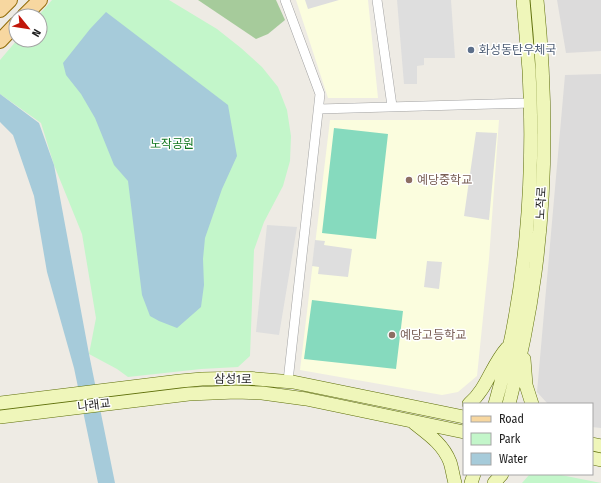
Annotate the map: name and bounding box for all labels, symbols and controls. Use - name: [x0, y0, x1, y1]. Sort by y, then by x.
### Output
- north arrow: [8, 8, 48, 48]
- text: N: [29, 27, 44, 39]
- place label: 화성동탄우체국: [479, 43, 556, 57]
- marker: 화성동탄우체국: [466, 45, 476, 55]
- park label: 노작공원: [150, 137, 194, 151]
- place label: 예당중학교: [417, 173, 472, 187]
- marker: 예당중학교: [404, 175, 414, 185]
- street label: 노작로: [533, 186, 549, 220]
- place label: 예당고등학교: [400, 328, 466, 342]
- marker: 예당고등학교: [387, 330, 397, 340]
- street label: 삼성1로: [214, 372, 252, 386]
- street label: 나래교: [77, 396, 111, 414]
- legend: [463, 403, 593, 475]
- text: Road: [499, 412, 524, 426]
- text: Park: [499, 432, 521, 446]
- text: Water: [499, 452, 528, 466]

